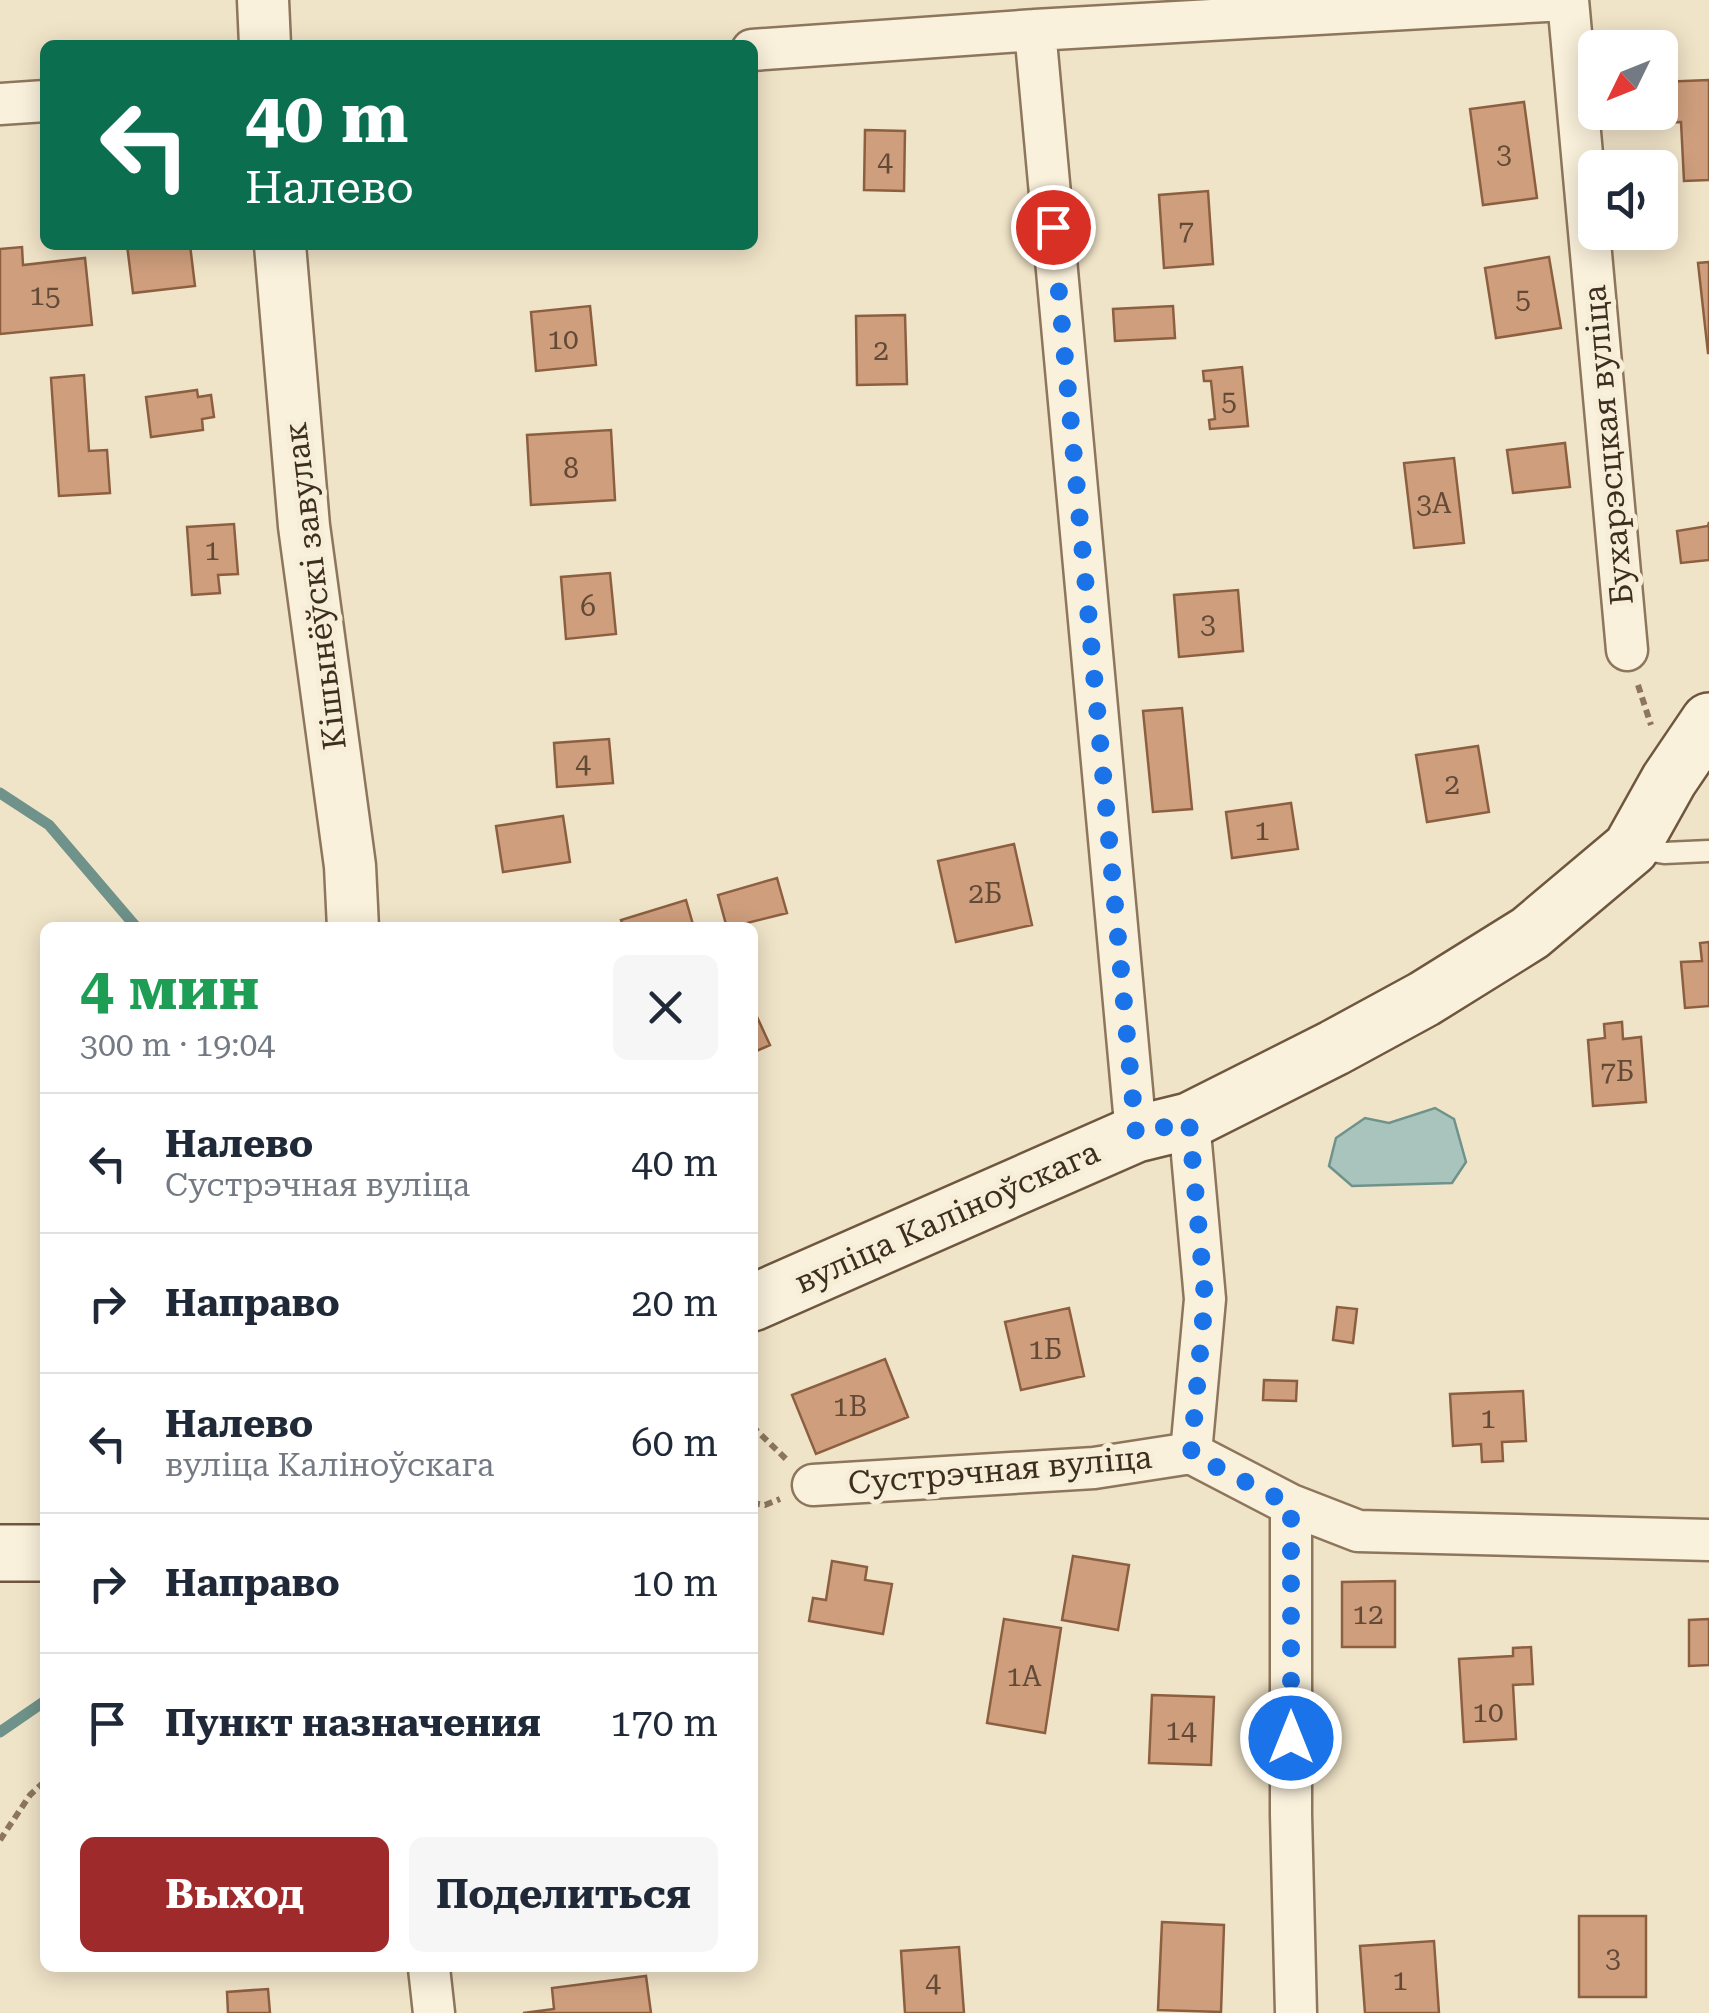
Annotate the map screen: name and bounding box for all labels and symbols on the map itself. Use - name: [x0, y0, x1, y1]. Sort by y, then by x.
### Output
- north arrow: [1578, 30, 1678, 130]
- house number: 3: [1496, 137, 1512, 170]
- house number: 4: [877, 145, 893, 178]
- pin: [1011, 185, 1096, 270]
- house number: 7: [1178, 214, 1194, 247]
- house number: 15: [29, 279, 61, 312]
- house number: 5: [1515, 282, 1531, 315]
- street label: Бухарэсцкая вуліца: [1575, 283, 1641, 607]
- house number: 10: [547, 323, 579, 356]
- house number: 2: [873, 334, 889, 367]
- house number: 5: [1221, 384, 1237, 417]
- street label: Кішынёўскі завулак: [276, 420, 354, 752]
- house number: 8: [563, 452, 579, 485]
- house number: 3А: [1416, 487, 1452, 520]
- house number: 1: [204, 534, 220, 567]
- house number: 6: [580, 590, 596, 623]
- house number: 3: [1200, 607, 1216, 640]
- house number: 4: [575, 747, 591, 780]
- house number: 2: [1444, 768, 1460, 801]
- house number: 1: [1254, 814, 1270, 847]
- house number: 2Б: [968, 877, 1002, 910]
- house number: 7Б: [1600, 1055, 1634, 1088]
- street label: вуліца Каліноўскага: [789, 1133, 1105, 1301]
- house number: 1Б: [1028, 1333, 1062, 1366]
- house number: 1В: [833, 1390, 867, 1423]
- house number: 1: [1480, 1402, 1496, 1435]
- street label: Сустрэчная вуліца: [846, 1438, 1154, 1502]
- house number: 12: [1352, 1598, 1384, 1631]
- house number: 1А: [1006, 1660, 1042, 1693]
- position arrow: [1239, 1686, 1343, 1790]
- house number: 10: [1472, 1696, 1504, 1729]
- house number: 14: [1165, 1714, 1197, 1747]
- house number: 3: [1605, 1941, 1621, 1974]
- house number: 1: [1392, 1964, 1408, 1997]
- house number: 4: [925, 1966, 941, 1999]

